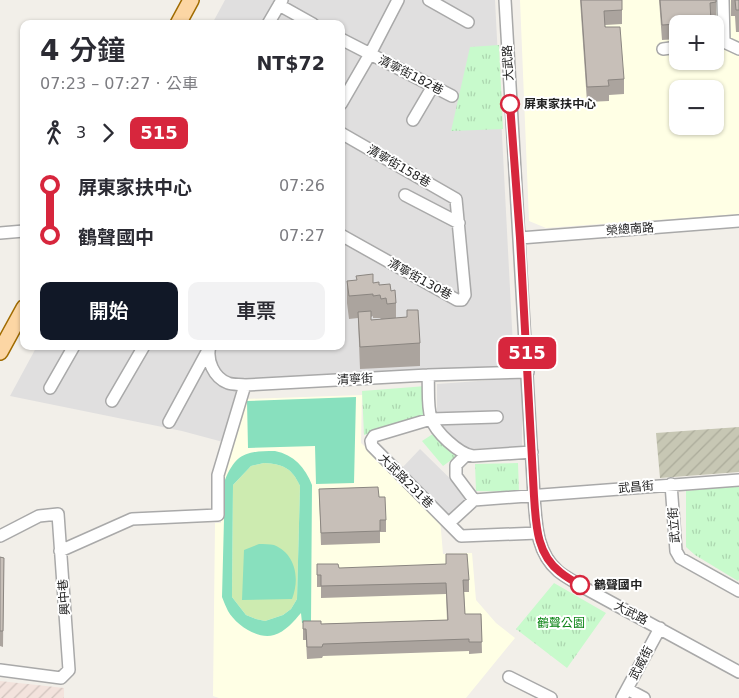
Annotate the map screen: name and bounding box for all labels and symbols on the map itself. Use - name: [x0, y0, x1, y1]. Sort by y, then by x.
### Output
- street label: 大武路: [500, 45, 516, 81]
- street label: 清寧街182巷: [376, 53, 446, 97]
- marker: 屏東家扶中心: [500, 94, 520, 114]
- place label: 屏東家扶中心: [524, 97, 596, 111]
- street label: 清寧街158巷: [365, 142, 433, 190]
- street label: 榮總南路: [606, 220, 654, 238]
- street label: 清寧街130巷: [386, 256, 454, 302]
- line badge: 515: [498, 337, 556, 369]
- street label: 清寧街: [337, 371, 373, 387]
- street label: 大武路231巷: [376, 451, 436, 511]
- street label: 武昌街: [617, 478, 655, 496]
- street label: 武立街: [666, 507, 682, 543]
- marker: 鶴聲國中: [570, 575, 590, 595]
- place label: 鶴聲國中: [594, 578, 642, 592]
- street label: 興中巷: [56, 579, 72, 615]
- street label: 大武路: [612, 598, 650, 628]
- park label: 鶴聲公園: [537, 616, 585, 630]
- street label: 武威街: [626, 644, 656, 682]

